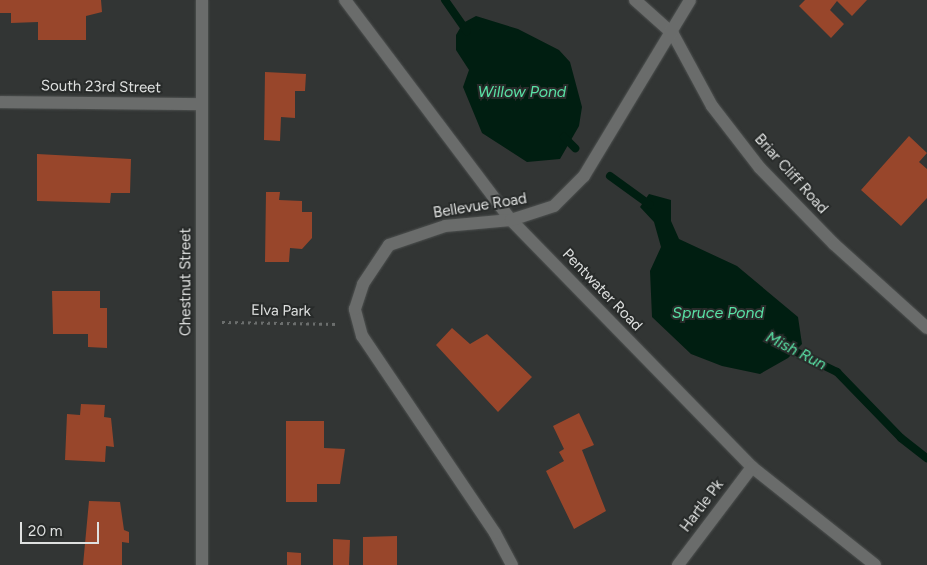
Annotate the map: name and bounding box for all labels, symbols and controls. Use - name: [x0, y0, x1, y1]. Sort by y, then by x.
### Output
- street label: South 23rd Street: [41, 77, 161, 97]
- water label: Willow Pond: [478, 82, 566, 102]
- street label: Briar Cliff Road: [751, 130, 831, 218]
- street label: Bellevue Road: [432, 190, 528, 222]
- street label: Chestnut Street: [177, 228, 195, 336]
- street label: Pentwater Road: [558, 245, 646, 335]
- street label: Elva Park: [251, 301, 311, 321]
- water label: Spruce Pond: [672, 303, 764, 323]
- water label: Mish Run: [762, 328, 830, 374]
- street label: Hartle Pk: [677, 476, 727, 536]
- scale bar: [22, 512, 101, 544]
- text: 20 m: [28, 522, 62, 540]

